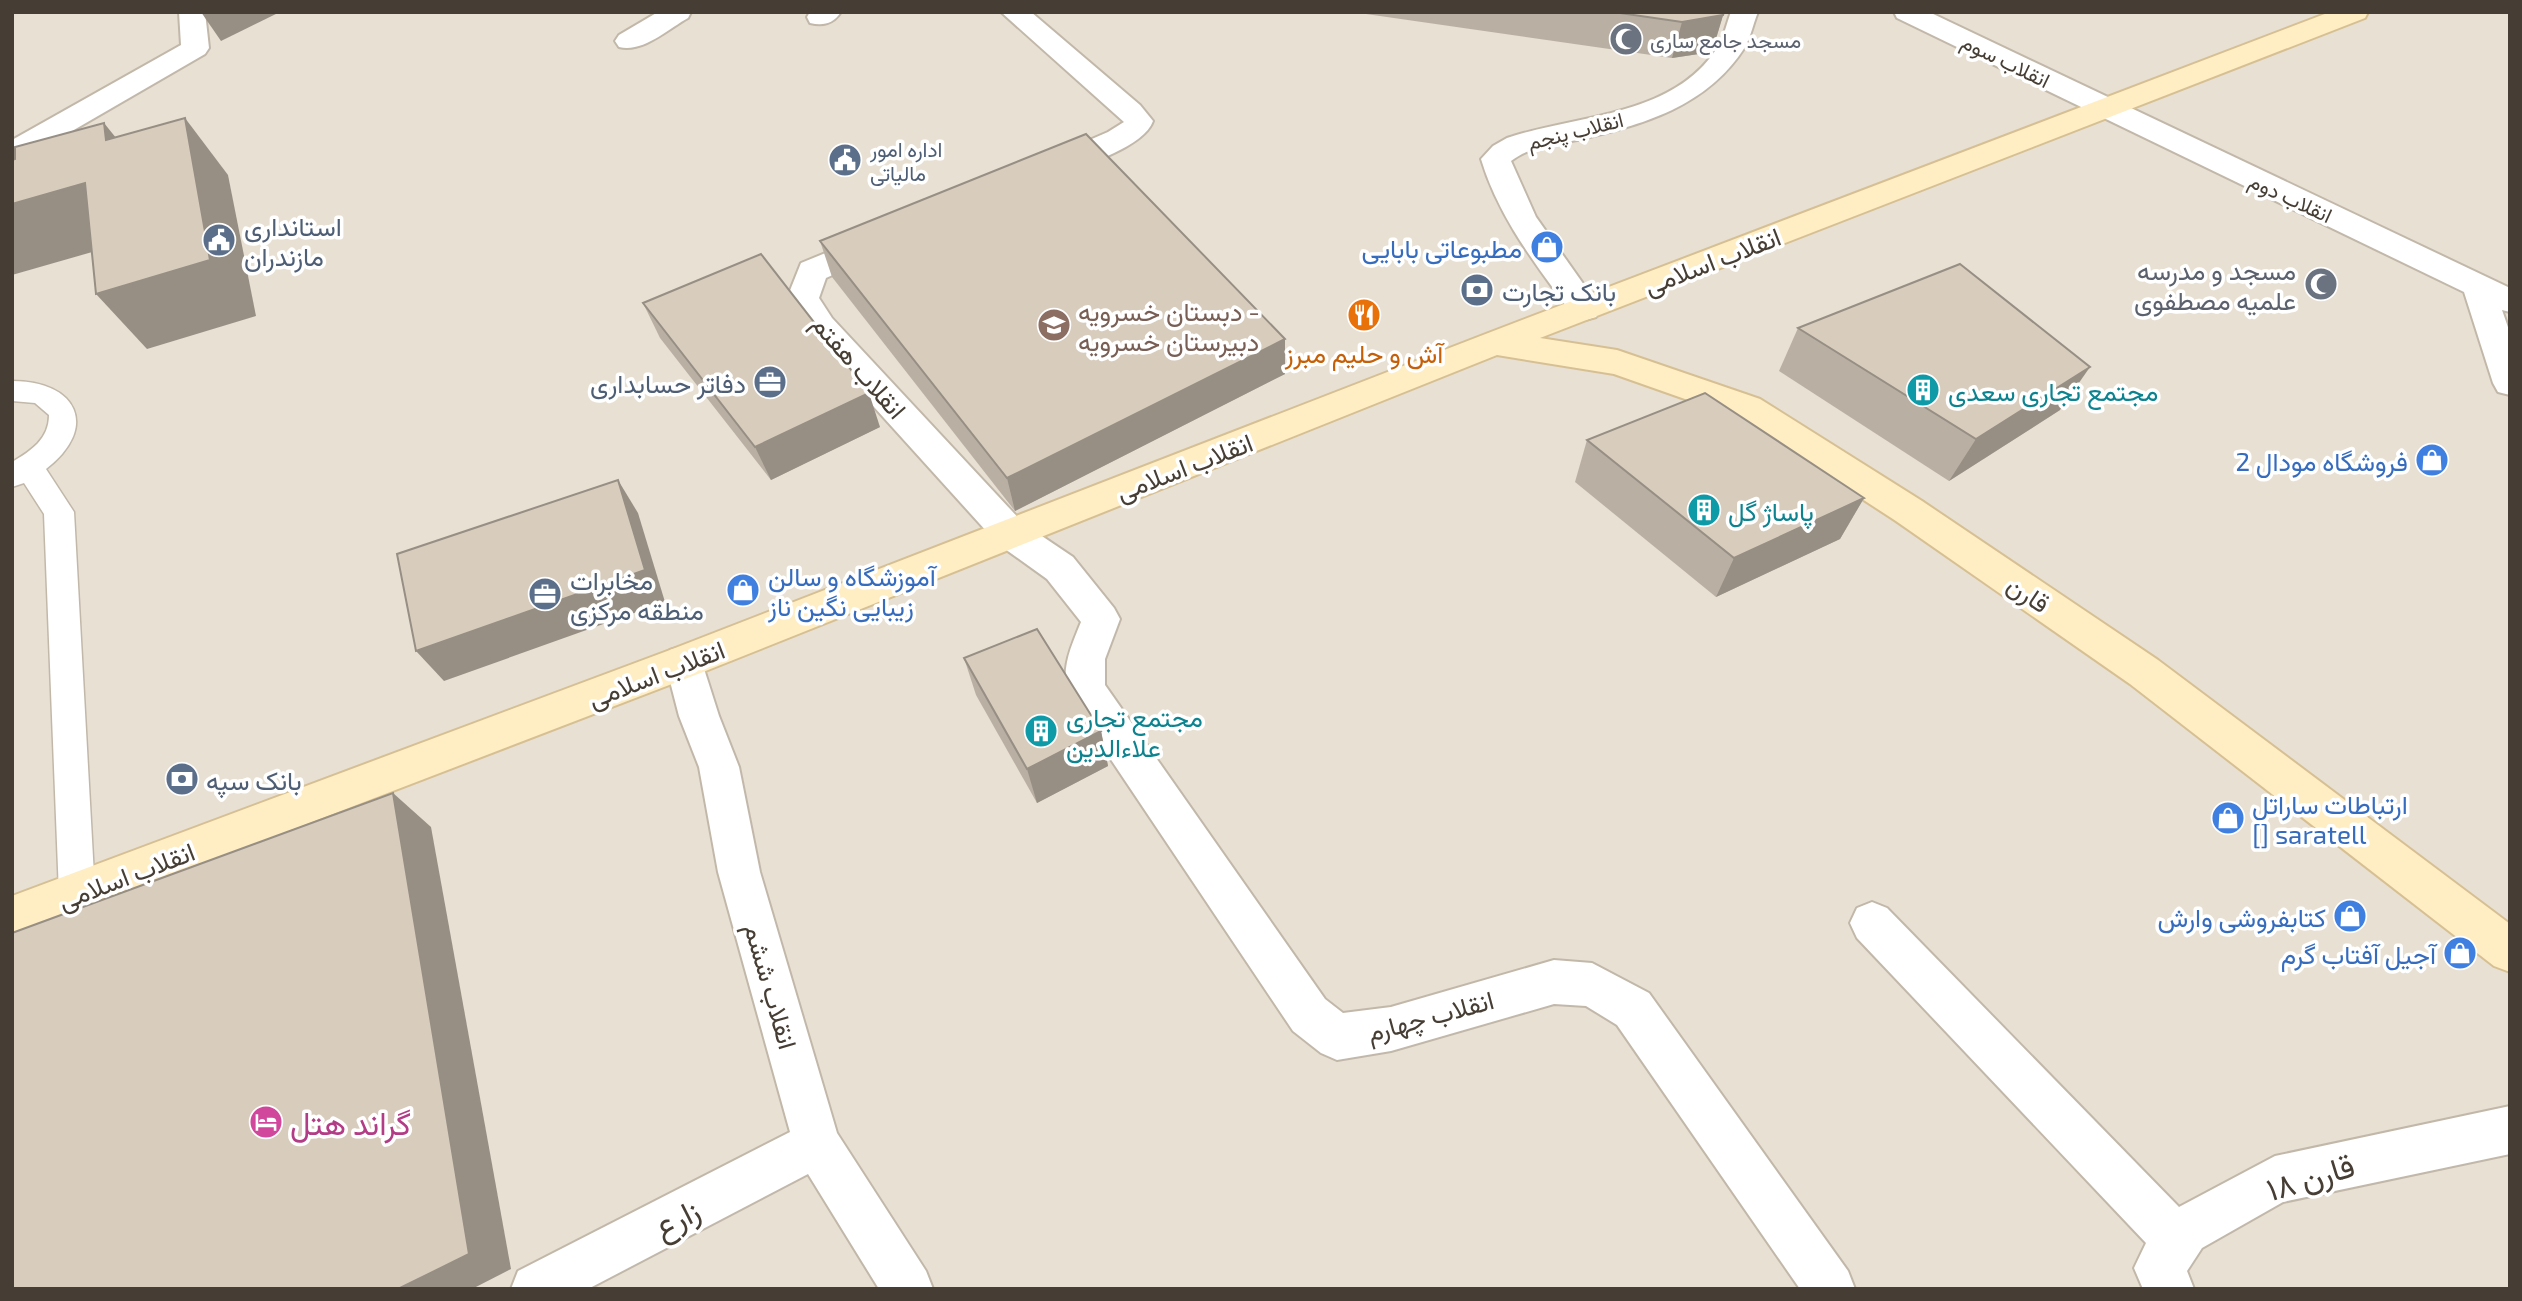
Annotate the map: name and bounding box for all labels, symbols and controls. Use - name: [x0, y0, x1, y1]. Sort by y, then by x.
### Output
- mosque icon: مسجد جامع ساری: [1607, 20, 1645, 58]
- place label: مسجد جامع ساری: [1650, 27, 1801, 55]
- street label: انقلاب سوم: [1956, 28, 2054, 95]
- street label: انقلاب پنجم: [1524, 106, 1626, 157]
- place label: اداره امور مالیاتی: [869, 136, 942, 186]
- public building icon: اداره امور مالیاتی: [826, 141, 864, 179]
- street label: انقلاب دوم: [2244, 167, 2337, 230]
- place label: استانداری مازندران: [244, 210, 342, 273]
- street label: انقلاب اسلامی: [1639, 220, 1786, 302]
- public building icon: استانداری مازندران: [200, 221, 238, 259]
- shop icon: مطبوعاتی بابایی: [1528, 228, 1566, 266]
- place label: مطبوعاتی بابایی: [1362, 232, 1522, 265]
- place label: مسجد و مدرسه علمیه مصطفوی: [2134, 254, 2296, 317]
- mosque icon: مسجد و مدرسه علمیه مصطفوی: [2302, 265, 2340, 303]
- bank icon: بانک تجارت: [1458, 271, 1496, 309]
- place label: بانک تجارت: [1502, 275, 1616, 308]
- place label: دبستان خسرویه - دبیرستان خسرویه: [1078, 295, 1260, 358]
- restaurant icon: آش و حلیم مبرز: [1345, 296, 1383, 334]
- school or university icon: دبستان خسرویه - دبیرستان خسرویه: [1035, 306, 1073, 344]
- street label: انقلاب هفتم: [804, 308, 913, 426]
- place label: آش و حلیم مبرز: [1284, 337, 1445, 371]
- office icon: دفاتر حسابداری: [751, 363, 789, 401]
- place label: دفاتر حسابداری: [590, 367, 746, 400]
- building icon: مجتمع تجاری سعدی: [1904, 371, 1942, 409]
- place label: مجتمع تجاری سعدی: [1948, 375, 2158, 410]
- street label: انقلاب اسلامی: [1111, 426, 1258, 508]
- shop icon: فروشگاه مودال 2: [2413, 441, 2451, 479]
- place label: فروشگاه مودال 2: [2235, 445, 2408, 478]
- building icon: پاساژ گل: [1685, 491, 1723, 529]
- place label: پاساژ گل: [1728, 495, 1814, 530]
- place label: آموزشگاه و سالن زیبایی نگین ناز: [767, 560, 938, 623]
- place label: مخابرات منطقه مرکزی: [570, 564, 704, 627]
- street label: قارن: [2001, 568, 2056, 620]
- shop icon: آموزشگاه و سالن زیبایی نگین ناز: [724, 571, 762, 609]
- office icon: مخابرات منطقه مرکزی: [526, 575, 564, 613]
- street label: انقلاب اسلامی: [583, 633, 730, 715]
- place label: مجتمع تجاری علاءالدین: [1066, 701, 1203, 764]
- building icon: مجتمع تجاری علاءالدین: [1022, 712, 1060, 750]
- bank icon: بانک سپه: [163, 760, 201, 798]
- place label: بانک سپه: [206, 764, 302, 799]
- place label: ارتباطات ساراتل [] saratell: [2252, 788, 2408, 849]
- shop icon: ارتباطات ساراتل [] saratell: [2209, 799, 2247, 837]
- street label: انقلاب اسلامی: [53, 835, 200, 917]
- shop icon: کتابفروشی وارش: [2331, 897, 2369, 935]
- place label: کتابفروشی وارش: [2158, 901, 2326, 934]
- street label: انقلاب ششم: [736, 919, 805, 1053]
- shop icon: آجیل آفتاب گرم: [2441, 934, 2479, 972]
- place label: آجیل آفتاب گرم: [2281, 938, 2438, 972]
- street label: انقلاب چهارم: [1363, 983, 1498, 1051]
- hotel icon: گراند هتل: [247, 1103, 285, 1141]
- place label: گراند هتل: [290, 1103, 411, 1144]
- street label: قارن ۱۸: [2261, 1145, 2359, 1210]
- street label: زارع: [646, 1189, 708, 1249]

